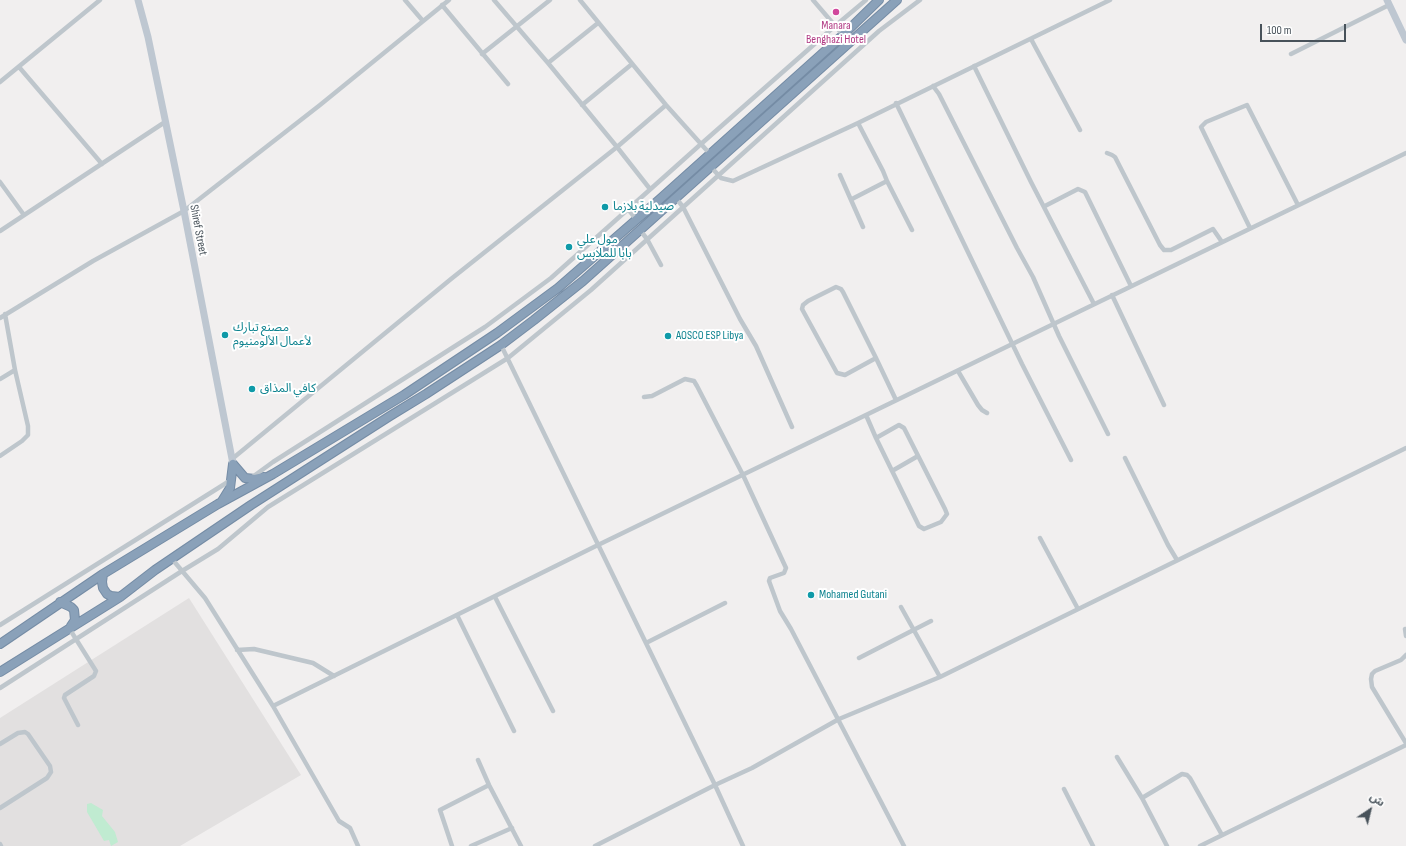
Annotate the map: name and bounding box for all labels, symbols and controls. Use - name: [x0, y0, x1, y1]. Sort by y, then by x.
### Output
- marker: Manara Benghazi Hotel: [831, 7, 841, 17]
- scale bar: [1262, 16, 1348, 42]
- place label: Manara Benghazi Hotel: [806, 19, 866, 47]
- text: 100 m: [1267, 23, 1292, 38]
- place label: صيدلية بلازما: [613, 200, 674, 214]
- marker: صيدلية بلازما: [600, 202, 610, 212]
- street label: Shiref Street: [186, 203, 210, 257]
- place label: مول علي بابا للملابس: [577, 233, 632, 261]
- marker: مول علي بابا للملابس: [564, 242, 574, 252]
- place label: مصنع تبارك لأعمال الألومنيوم: [233, 321, 312, 349]
- place label: AOSCO ESP Libya: [676, 329, 743, 343]
- marker: مصنع تبارك لأعمال الألومنيوم: [220, 330, 230, 340]
- marker: AOSCO ESP Libya: [663, 331, 673, 341]
- place label: كافي المذاق: [260, 382, 316, 396]
- marker: كافي المذاق: [247, 384, 257, 394]
- place label: Mohamed Gutani: [819, 588, 887, 602]
- marker: Mohamed Gutani: [806, 590, 816, 600]
- north arrow: [1350, 790, 1390, 830]
- text: ش: [1367, 790, 1387, 809]

